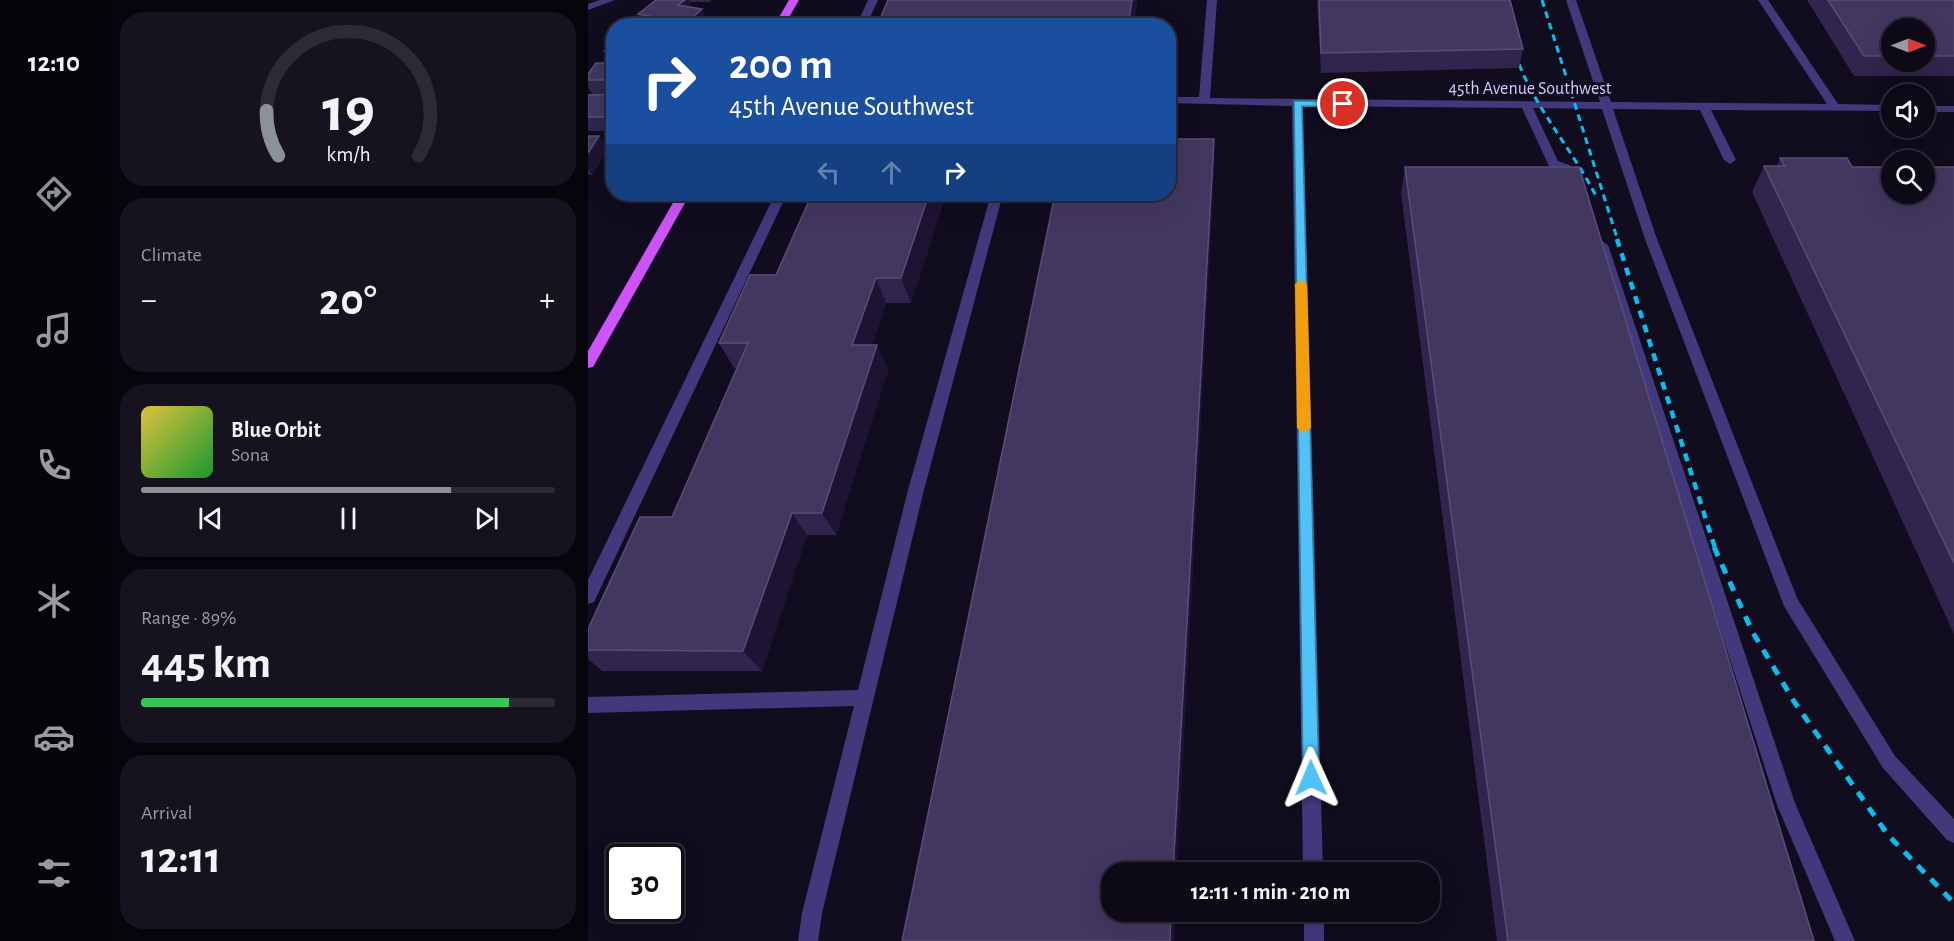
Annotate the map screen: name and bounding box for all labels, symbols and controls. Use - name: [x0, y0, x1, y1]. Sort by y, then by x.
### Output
- north arrow: [1881, 18, 1935, 72]
- map controls: [1881, 18, 1935, 204]
- icon: right: [630, 42, 708, 120]
- text: 200 m: [729, 44, 833, 86]
- text: 12:10: [28, 49, 80, 76]
- pin: [1317, 78, 1368, 129]
- text: 19: [322, 80, 374, 142]
- street label: 45th Avenue Southwest: [1448, 80, 1612, 98]
- button: sound: [1881, 84, 1935, 138]
- icon: arrive: [1326, 87, 1359, 120]
- text: 45th Avenue Southwest: [729, 93, 974, 120]
- text: km/h: [326, 144, 370, 165]
- button: search: [1881, 150, 1935, 204]
- icon: left: [812, 156, 845, 189]
- icon: ahead: [875, 156, 908, 189]
- icon: right: [938, 156, 971, 189]
- icon: directions: [33, 173, 75, 215]
- text: Climate: [141, 245, 202, 265]
- text: 20°: [319, 278, 377, 323]
- text: −: [141, 284, 157, 317]
- text: +: [539, 284, 555, 317]
- icon: music: [33, 309, 75, 351]
- text: Blue Orbit: [231, 419, 321, 441]
- icon: phone: [33, 444, 75, 486]
- text: Sona: [231, 445, 269, 465]
- icon: previous: [194, 502, 227, 535]
- icon: pause: [332, 502, 365, 535]
- icon: next: [470, 502, 503, 535]
- icon: climate: [33, 580, 75, 622]
- text: Range · 89%: [141, 608, 237, 628]
- text: 445 km: [141, 641, 271, 686]
- icon: car: [33, 716, 75, 758]
- position arrow: [1279, 746, 1343, 810]
- text: Arrival: [141, 803, 192, 823]
- text: 12:11: [141, 836, 221, 881]
- speed limit sign: 30: [606, 844, 684, 922]
- icon: filters: [33, 852, 75, 894]
- text: 12:11 · 1 min · 210 m: [1191, 881, 1350, 903]

